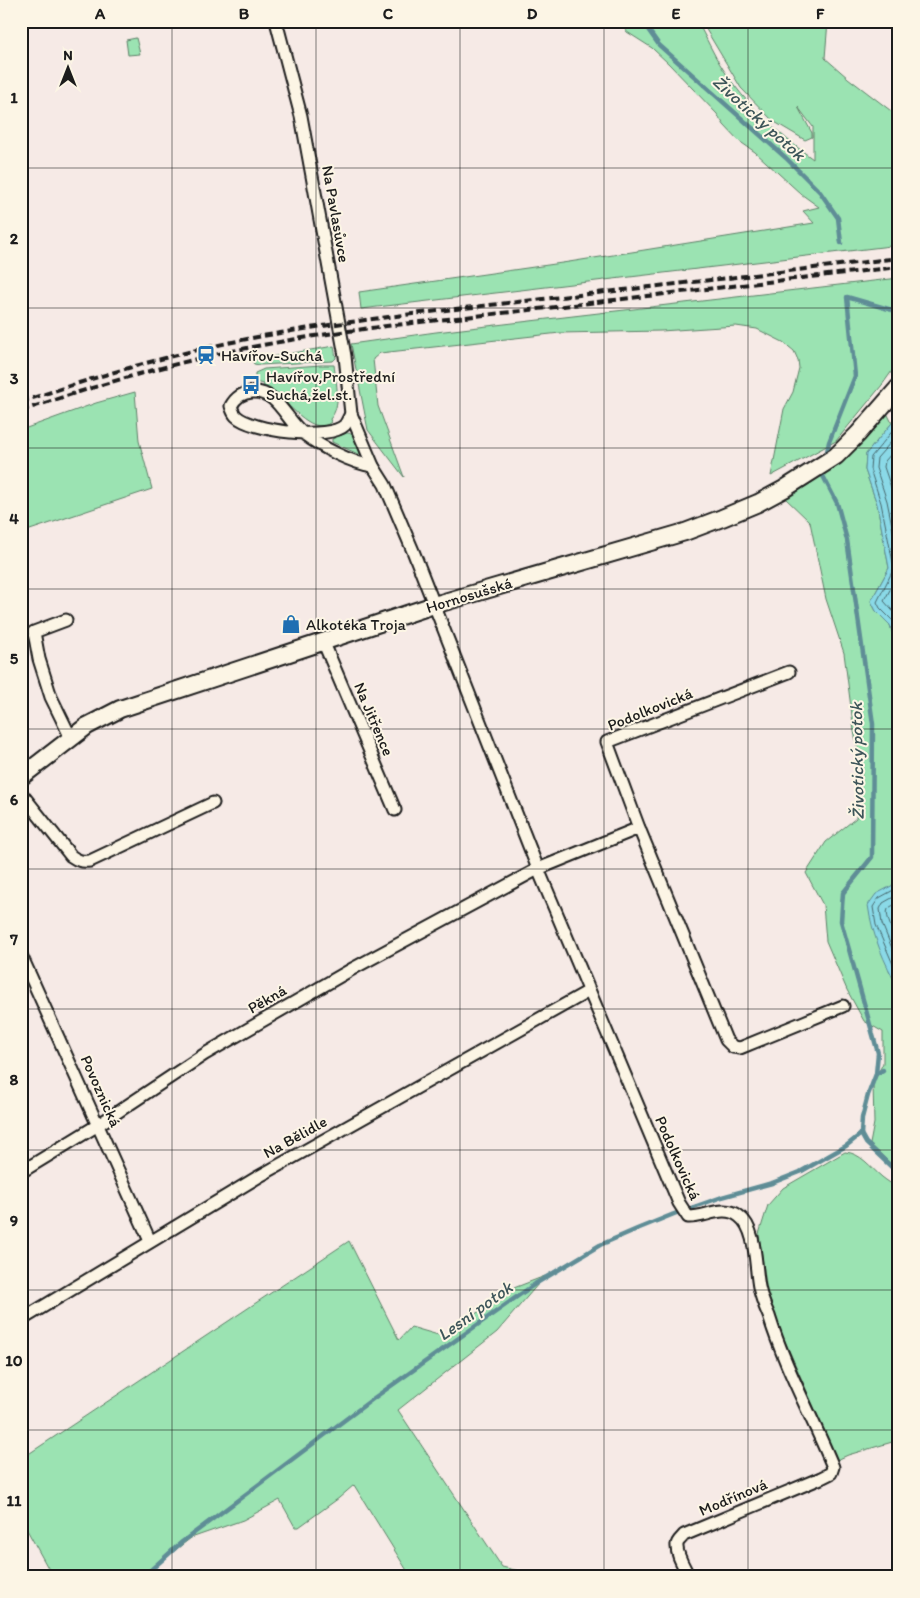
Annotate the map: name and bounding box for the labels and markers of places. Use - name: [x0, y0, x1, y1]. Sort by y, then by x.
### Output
- station icon: Havířov-Suchá: [195, 344, 217, 366]
- place label: Havířov-Suchá: [221, 346, 323, 365]
- place label: Havířov,Prostřední Suchá,žel.st.: [266, 367, 395, 404]
- bus stop icon: Havířov,Prostřední Suchá,žel.st.: [240, 374, 262, 396]
- shop icon: Alkotéka Troja: [280, 613, 302, 635]
- place label: Alkotéka Troja: [306, 615, 407, 634]

